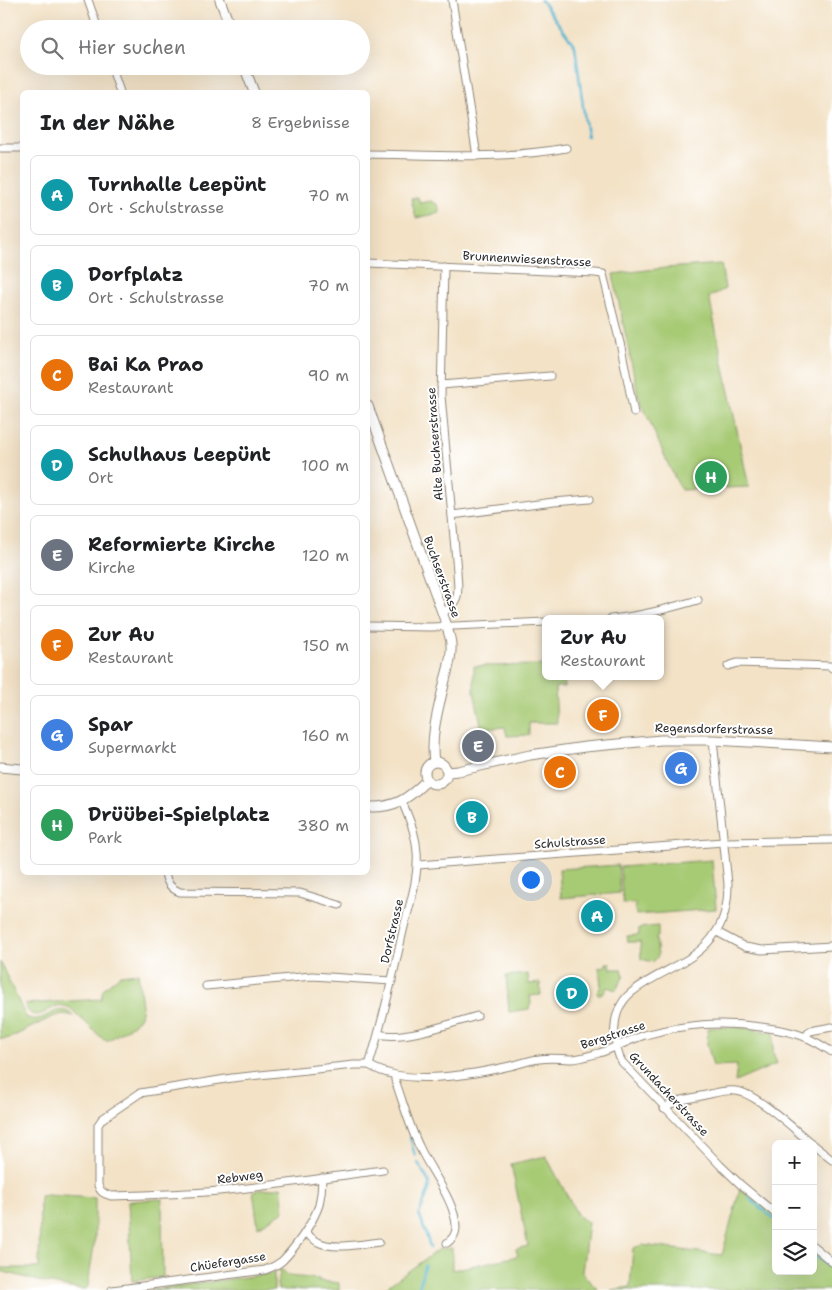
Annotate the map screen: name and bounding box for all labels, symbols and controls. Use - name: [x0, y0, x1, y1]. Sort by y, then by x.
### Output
- search box: [20, 20, 370, 75]
- icon: search: [38, 34, 66, 62]
- text: Hier suchen: [78, 35, 186, 60]
- text: In der Nähe: [40, 109, 175, 137]
- text: 8 Ergebnisse: [251, 112, 350, 133]
- text: Turnhalle Leepünt: [88, 172, 266, 197]
- text: A: [51, 185, 63, 206]
- text: 70 m: [308, 185, 349, 206]
- text: Ort · Schulstrasse: [88, 197, 224, 218]
- street label: Brunnenwiesenstrasse: [462, 248, 592, 270]
- text: Dorfplatz: [88, 262, 183, 287]
- text: B: [52, 275, 62, 296]
- text: 70 m: [308, 275, 349, 296]
- text: Ort · Schulstrasse: [88, 287, 224, 308]
- text: Bai Ka Prao: [88, 352, 204, 377]
- text: C: [52, 365, 62, 386]
- text: 90 m: [308, 365, 349, 386]
- text: Restaurant: [88, 377, 174, 398]
- street label: Alte Buchserstrasse: [423, 386, 447, 501]
- text: Schulhaus Leepünt: [88, 442, 271, 467]
- text: D: [51, 455, 63, 476]
- text: 100 m: [301, 455, 349, 476]
- pin: H: [695, 458, 727, 496]
- text: Ort: [88, 467, 114, 488]
- text: Reformierte Kirche: [88, 532, 275, 557]
- street label: Buchserstrasse: [420, 534, 464, 620]
- text: E: [52, 545, 62, 566]
- text: 120 m: [302, 545, 349, 566]
- text: Kirche: [88, 557, 136, 578]
- popup: [542, 615, 664, 680]
- text: Zur Au: [88, 622, 155, 647]
- text: Zur Au: [560, 625, 627, 650]
- text: F: [52, 635, 62, 656]
- text: 150 m: [302, 635, 349, 656]
- text: Restaurant: [88, 647, 174, 668]
- text: Restaurant: [560, 650, 646, 671]
- pin: F: [587, 696, 619, 734]
- text: Spar: [88, 712, 133, 737]
- street label: Regensdorferstrasse: [655, 720, 774, 738]
- text: G: [51, 725, 63, 746]
- text: 160 m: [302, 725, 349, 746]
- pin: E: [462, 727, 494, 765]
- text: Supermarkt: [88, 737, 177, 758]
- pin: G: [665, 749, 697, 787]
- pin: C: [544, 753, 576, 791]
- pin: B: [456, 798, 488, 836]
- text: Drüübei-Spielplatz: [88, 802, 270, 827]
- text: H: [51, 815, 63, 836]
- text: 380 m: [297, 815, 349, 836]
- text: Park: [88, 827, 122, 848]
- street label: Schulstrasse: [534, 832, 606, 852]
- your location: [518, 867, 544, 893]
- street label: Dorfstrasse: [377, 897, 407, 965]
- pin: A: [581, 897, 613, 935]
- pin: D: [556, 974, 588, 1012]
- street label: Bergstrasse: [579, 1017, 648, 1053]
- street label: Grundacherstrasse: [626, 1048, 712, 1140]
- map controls: [772, 1140, 817, 1275]
- button: +: [772, 1140, 817, 1185]
- street label: Rebweg: [216, 1166, 264, 1188]
- button: −: [772, 1185, 817, 1230]
- button: layers: [772, 1230, 817, 1275]
- street label: Chüefergasse: [189, 1248, 267, 1276]

